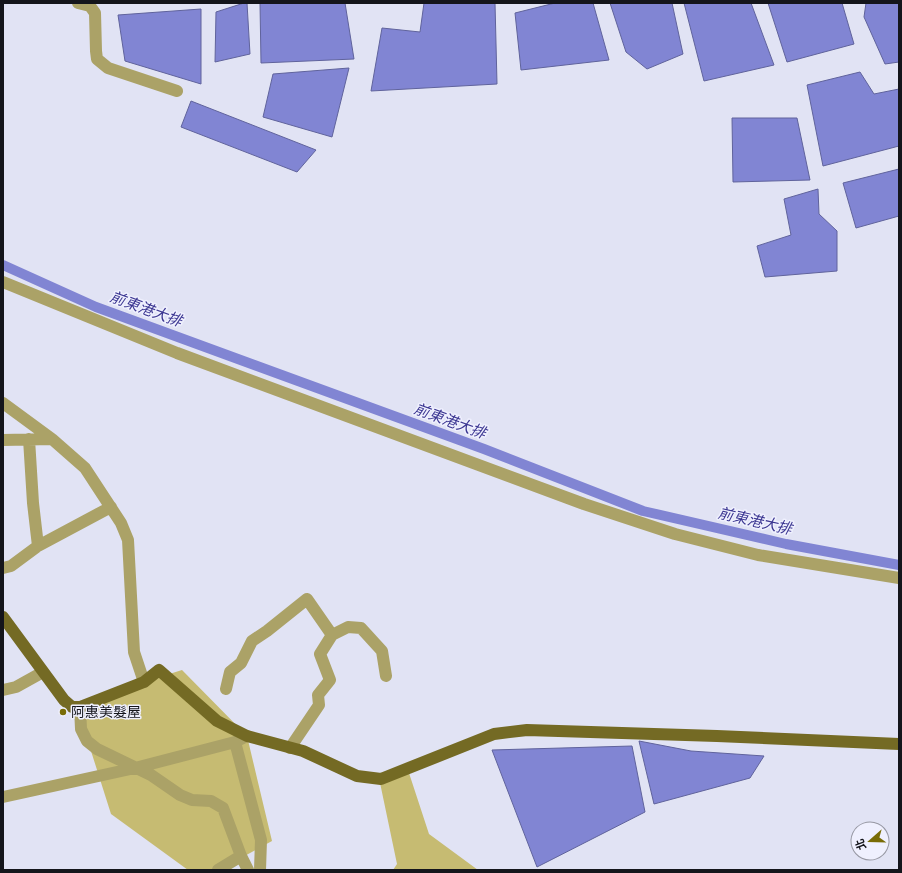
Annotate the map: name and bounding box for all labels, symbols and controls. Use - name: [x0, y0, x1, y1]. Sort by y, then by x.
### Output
- water label: 前東港大排: [108, 287, 187, 331]
- water label: 前東港大排: [412, 399, 491, 443]
- water label: 前東港大排: [716, 503, 796, 539]
- place label: 阿惠美髮屋: [71, 703, 141, 721]
- marker: 阿惠美髮屋: [58, 707, 68, 717]
- north arrow: [850, 821, 890, 861]
- text: 北: [852, 837, 869, 852]

